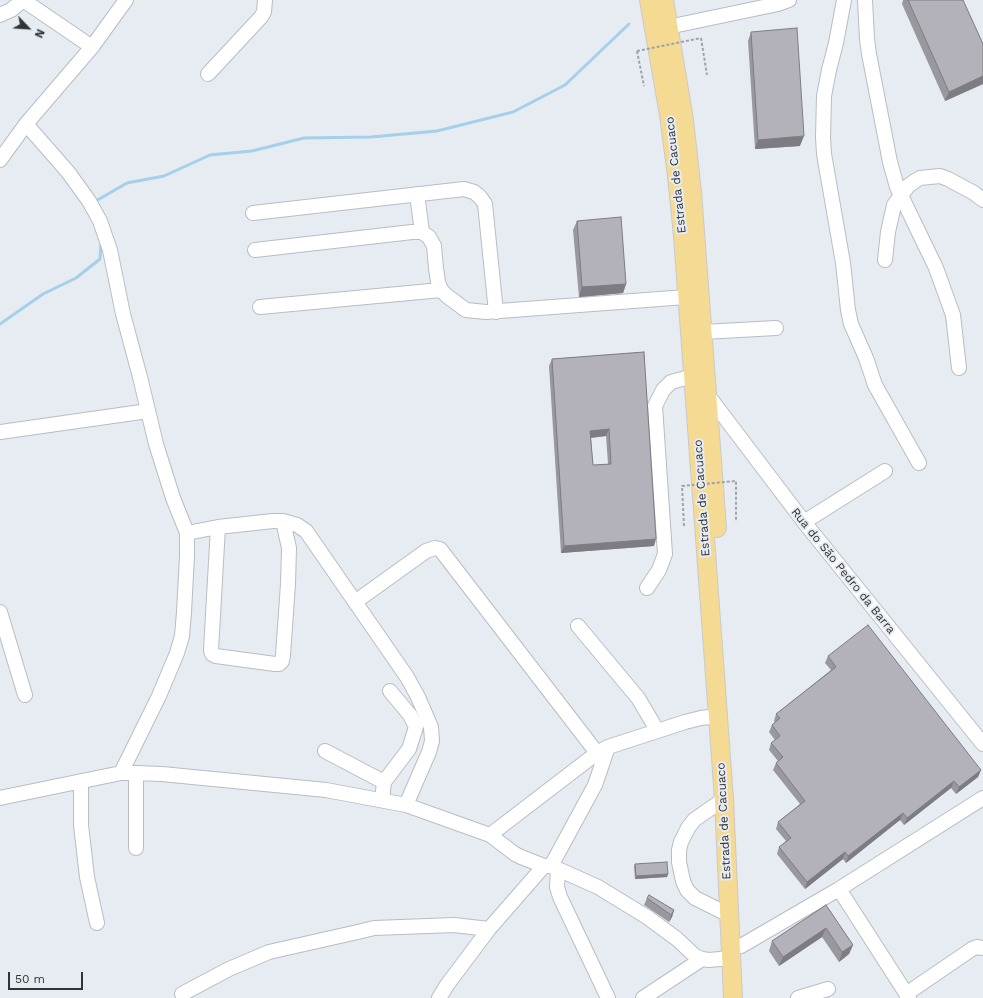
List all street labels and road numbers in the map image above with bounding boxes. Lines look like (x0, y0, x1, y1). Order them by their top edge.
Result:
street label: Estrada de Cacuaco (663, 116, 689, 234)
street label: Estrada de Cacuaco (691, 439, 713, 557)
street label: Rua do São Pedro da Barra (788, 505, 898, 637)
street label: Estrada de Cacuaco (714, 762, 734, 880)

